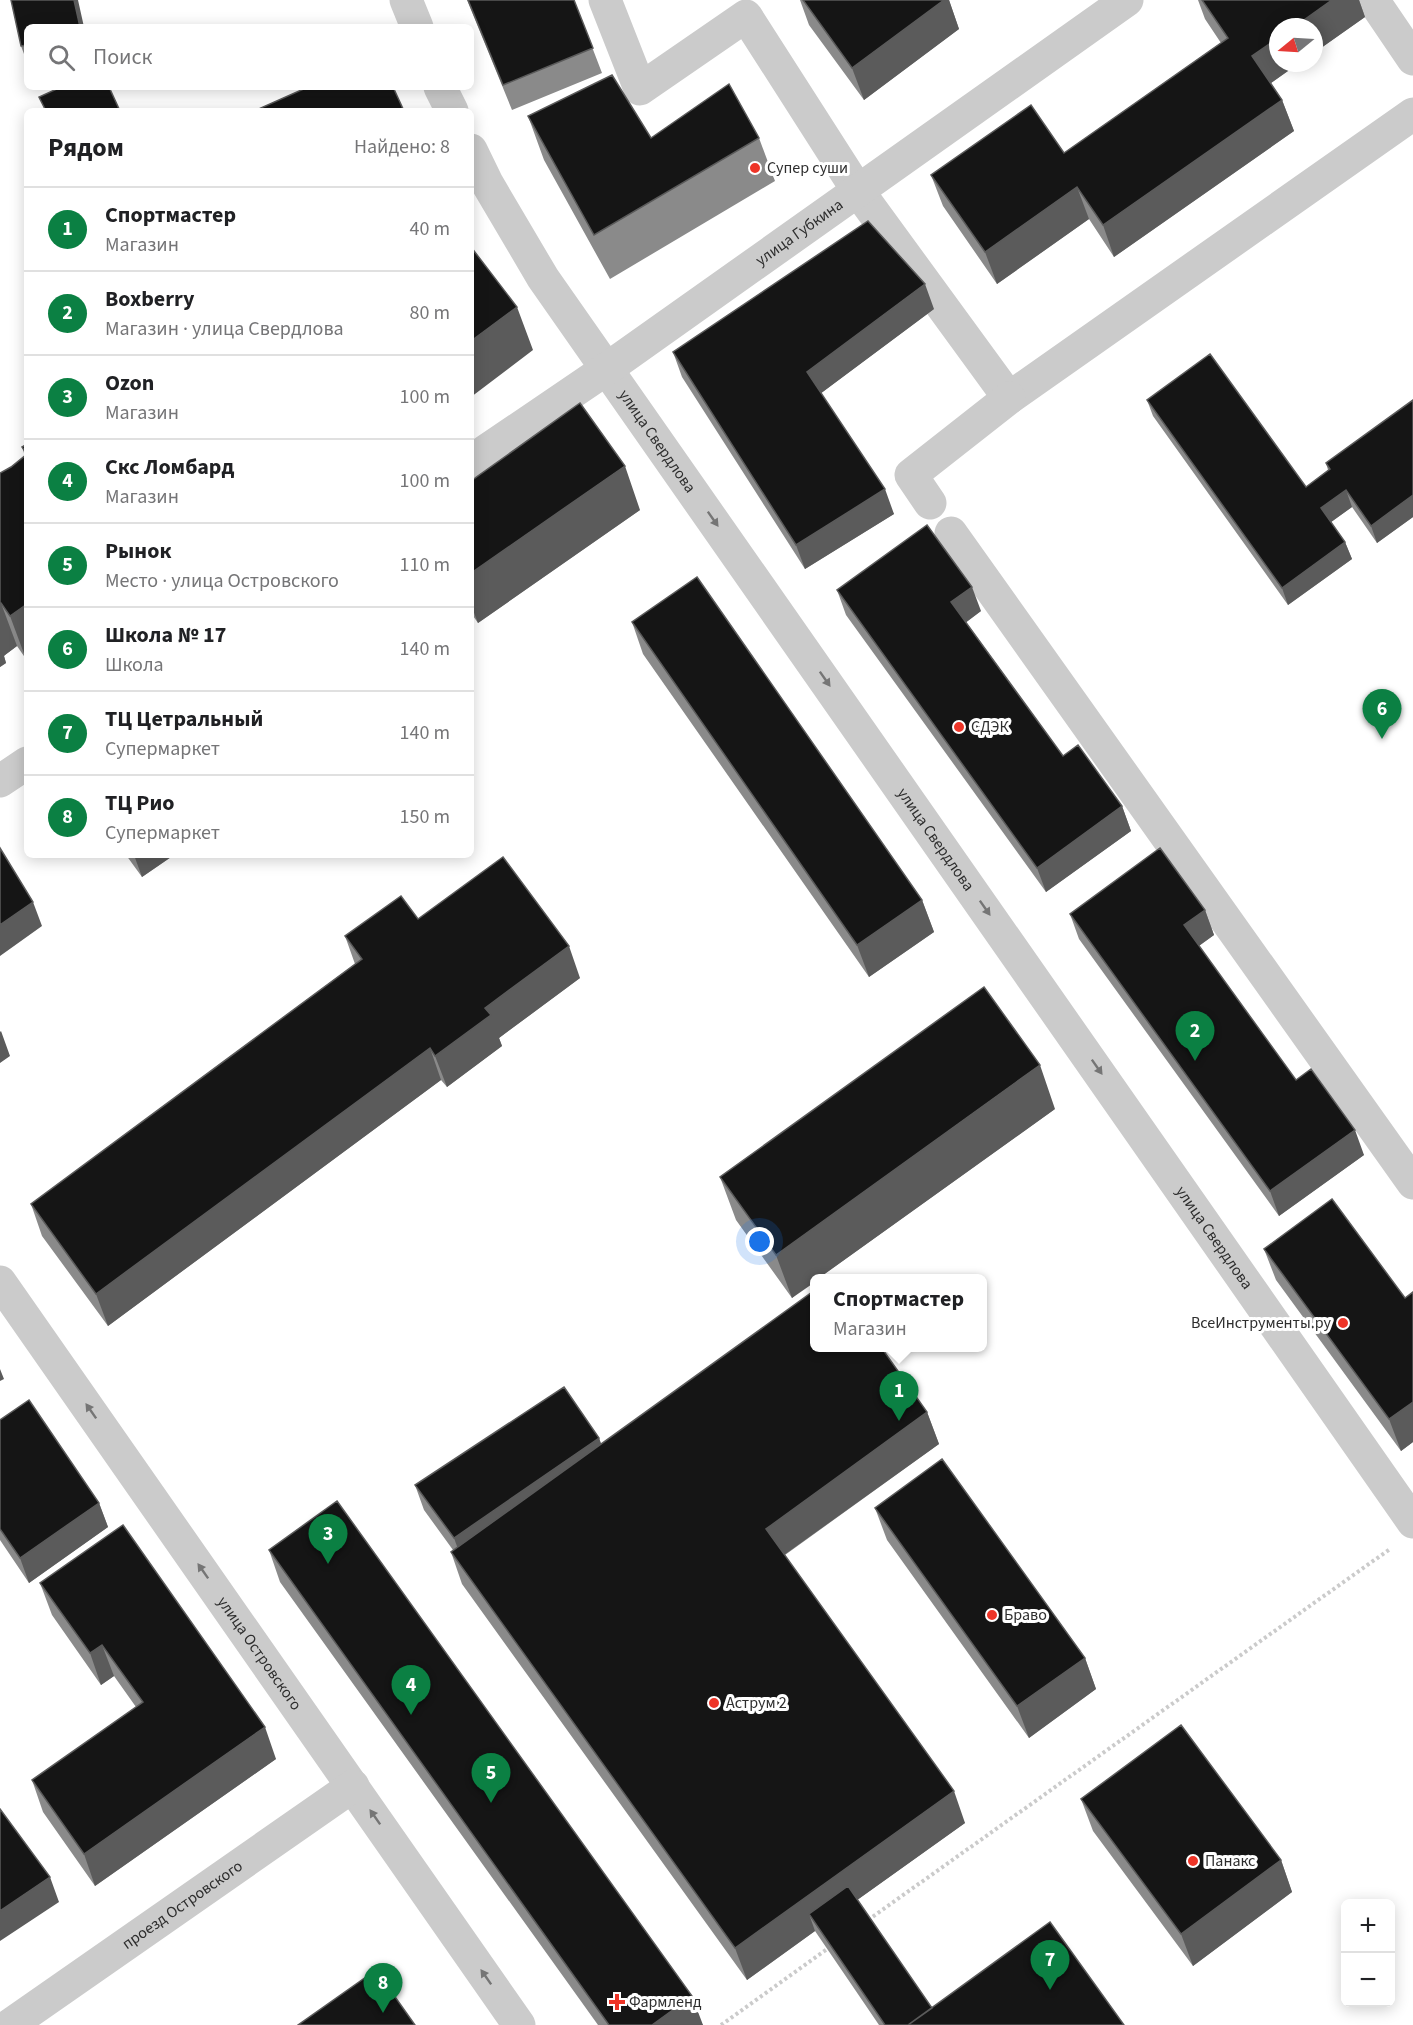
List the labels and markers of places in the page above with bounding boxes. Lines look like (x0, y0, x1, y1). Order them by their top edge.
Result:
place label: Супер суши (767, 157, 848, 179)
marker: Супер суши (748, 161, 762, 175)
pin: 6 (1362, 690, 1402, 739)
place label: СДЭК (971, 716, 1009, 738)
marker: СДЭК (952, 720, 966, 734)
pin: 2 (1176, 1012, 1214, 1061)
place label: ВсеИнструменты.ру (1191, 1312, 1332, 1334)
marker: ВсеИнструменты.ру (1336, 1316, 1350, 1330)
pin: 1 (880, 1372, 918, 1421)
pin: 3 (308, 1514, 348, 1564)
place label: Браво (1004, 1604, 1047, 1626)
marker: Браво (985, 1608, 999, 1622)
pin: 4 (392, 1666, 430, 1715)
place label: Аструм 2 (726, 1692, 787, 1714)
marker: Аструм 2 (707, 1696, 721, 1710)
pin: 5 (472, 1754, 510, 1803)
place label: Панакс (1205, 1850, 1255, 1872)
marker: Панакс (1186, 1854, 1200, 1868)
pin: 7 (1030, 1940, 1070, 1990)
pin: 8 (364, 1964, 403, 2013)
place label: Фармленд (629, 1991, 702, 2013)
marker: Фармленд (610, 1995, 624, 2009)

